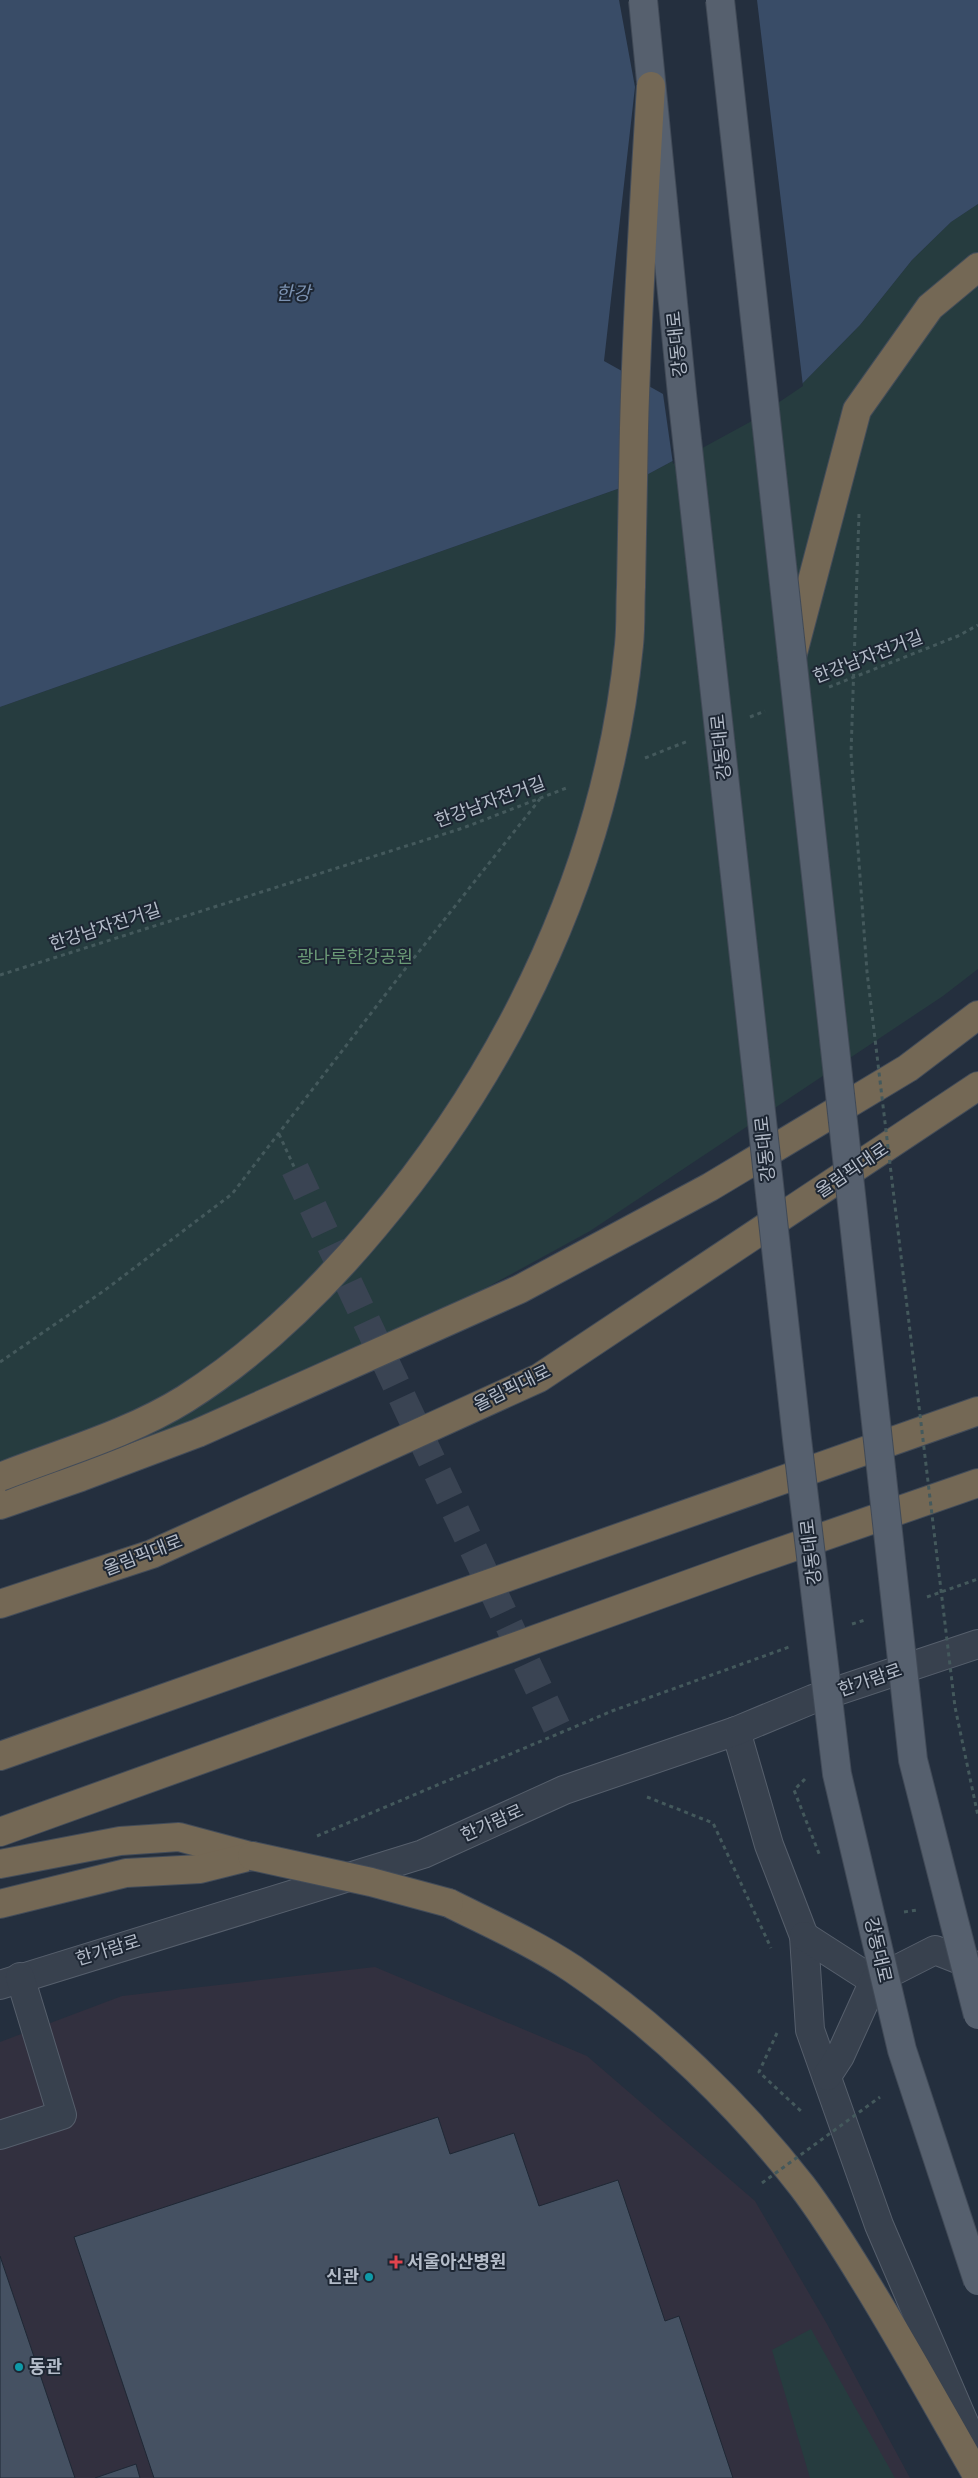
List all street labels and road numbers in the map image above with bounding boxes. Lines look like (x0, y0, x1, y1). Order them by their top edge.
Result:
street label: 강동대로 (664, 310, 690, 378)
street label: 한강남자전거길 (810, 627, 926, 687)
street label: 강동대로 (708, 713, 734, 781)
street label: 한강남자전거길 (432, 773, 548, 831)
street label: 한강남자전거길 (47, 900, 163, 954)
street label: 강동대로 (752, 1115, 778, 1183)
street label: 올림픽대로 (812, 1139, 892, 1201)
street label: 올림픽대로 (470, 1361, 554, 1415)
street label: 강동대로 (797, 1518, 825, 1586)
street label: 올림픽대로 (101, 1531, 185, 1579)
street label: 한가람로 (835, 1660, 905, 1700)
street label: 한가람로 (458, 1800, 526, 1846)
street label: 강동대로 (861, 1915, 895, 1985)
street label: 한가람로 (73, 1931, 143, 1969)

